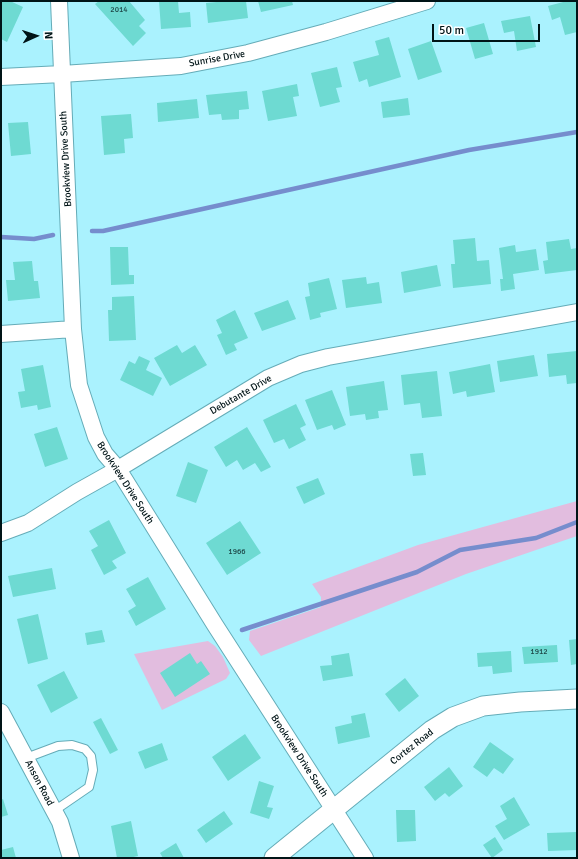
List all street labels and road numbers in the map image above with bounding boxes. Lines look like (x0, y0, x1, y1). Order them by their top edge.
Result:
street label: Sunrise Drive (188, 48, 246, 70)
street label: Brookview Drive South (57, 111, 75, 207)
street label: Debutante Drive (208, 372, 274, 418)
street label: Brookview Drive South (94, 439, 156, 527)
street label: Brookview Drive South (268, 712, 330, 800)
street label: Cortez Road (388, 726, 436, 768)
street label: Anson Road (22, 758, 56, 808)

